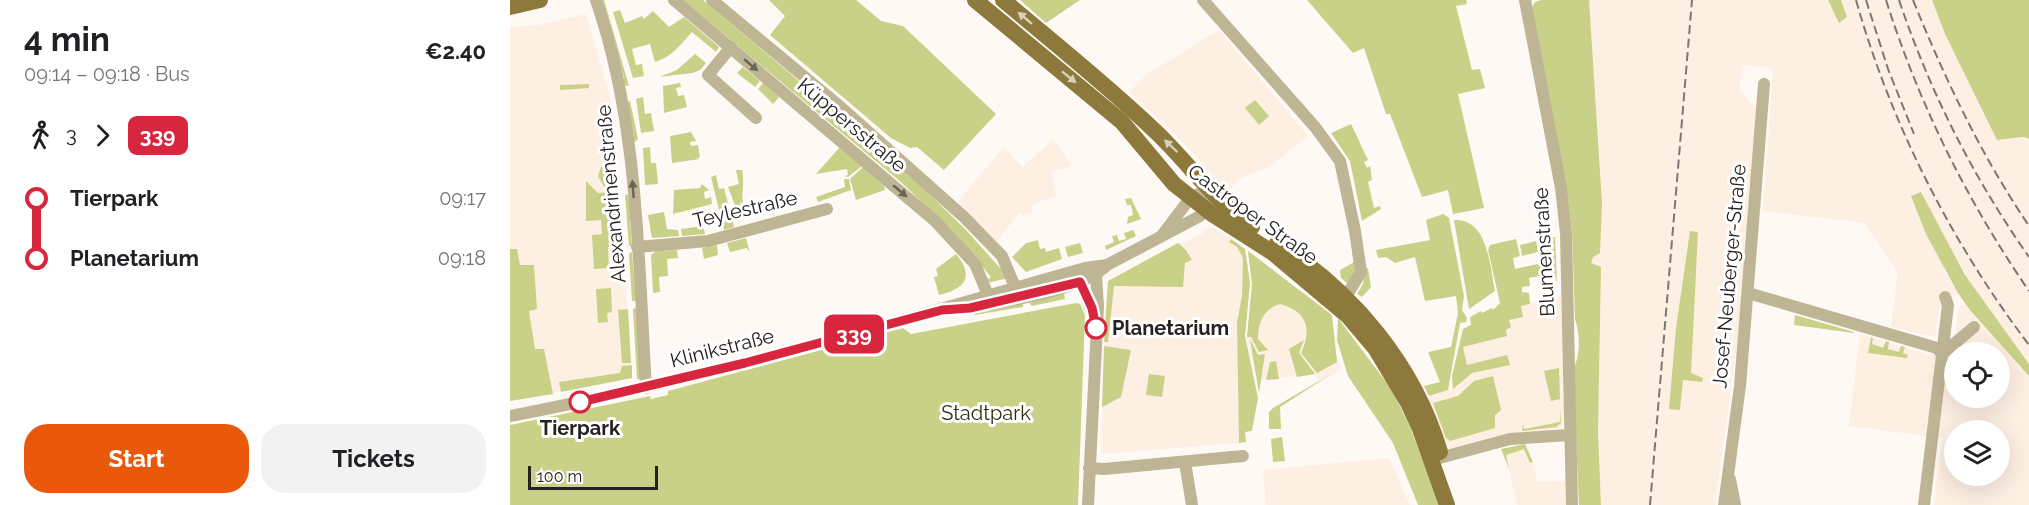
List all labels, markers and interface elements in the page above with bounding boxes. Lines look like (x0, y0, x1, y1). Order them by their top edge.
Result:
one-way arrow (1017, 12, 1032, 25)
text: 4 min (24, 20, 110, 59)
text: €2.40 (425, 38, 486, 64)
one-way arrow (743, 58, 759, 71)
text: 09:14 – 09:18 · Bus (24, 62, 190, 86)
one-way arrow (1061, 71, 1077, 84)
street label: Küppersstraße (793, 73, 911, 178)
street label: Alexandrinenstraße (591, 104, 631, 284)
icon: walk (24, 119, 57, 152)
icon: forward (86, 119, 119, 152)
text: 3 (66, 123, 77, 147)
text: 339 (140, 123, 176, 148)
one-way arrow (1165, 140, 1179, 154)
street label: Castroper Straße (1183, 159, 1323, 269)
street label: Josef-Neuberger-Straße (1707, 163, 1751, 389)
one-way arrow (628, 179, 638, 198)
one-way arrow (892, 184, 907, 197)
text: Tierpark (70, 185, 158, 211)
street label: Teylestraße (690, 185, 800, 233)
text: 09:17 (439, 186, 486, 210)
street label: Blumenstraße (1529, 186, 1559, 317)
text: Planetarium (70, 245, 199, 271)
text: 09:18 (438, 246, 486, 270)
line badge: 339 (820, 314, 889, 354)
place label: Planetarium (1112, 316, 1229, 340)
marker: Planetarium (1085, 317, 1107, 339)
text: 339 (836, 322, 872, 347)
street label: Klinikstraße (668, 323, 777, 372)
map controls (1944, 342, 2010, 486)
button: locate (1944, 342, 2010, 408)
marker: Tierpark (569, 391, 591, 413)
park label: Stadtpark (941, 401, 1031, 425)
place label: Tierpark (540, 416, 621, 440)
button: layers (1944, 420, 2010, 486)
button: Start (24, 424, 249, 493)
button: Tickets (261, 424, 486, 493)
scale bar (528, 463, 658, 490)
text: 100 m (537, 467, 582, 486)

